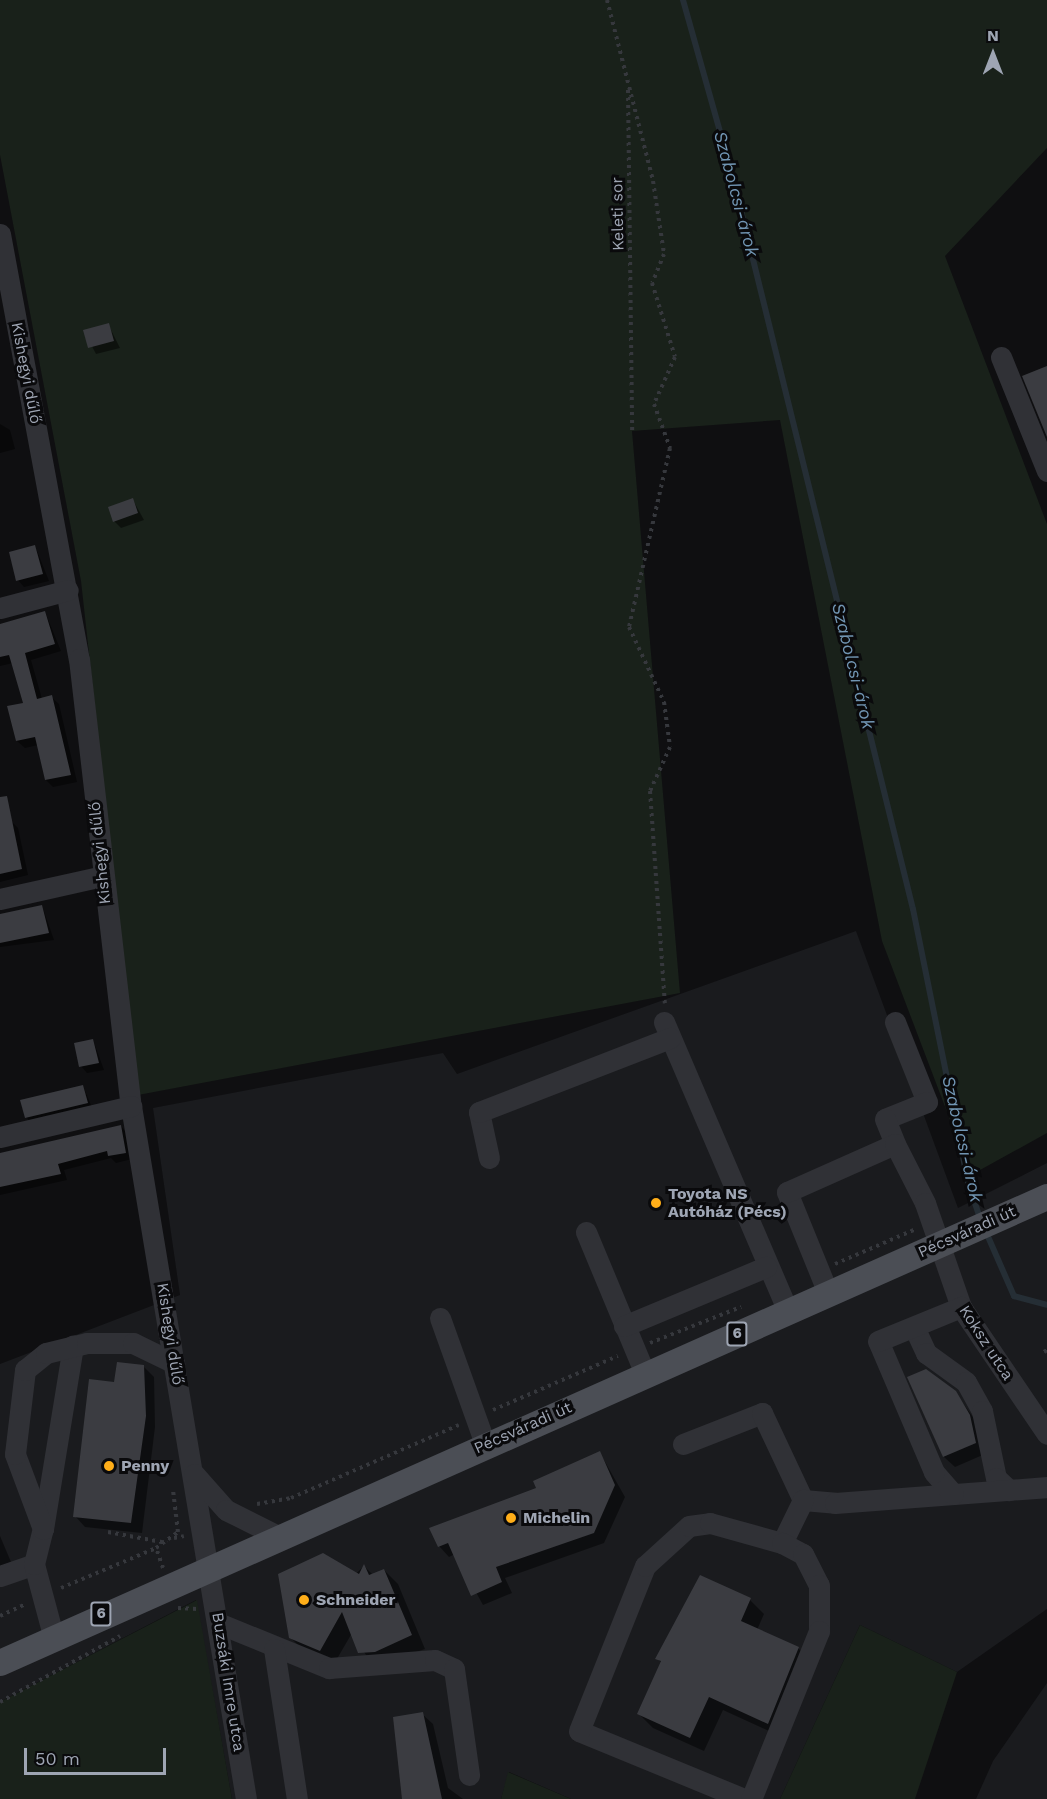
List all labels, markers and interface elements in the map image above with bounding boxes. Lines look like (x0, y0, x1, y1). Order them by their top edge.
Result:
north arrow (963, 24, 1023, 84)
text: N (987, 26, 999, 45)
water label: Szabolcsi-árok (709, 129, 763, 259)
street label: Keleti sor (608, 177, 628, 251)
street label: Kishegyi dűlő (7, 321, 45, 425)
water label: Szabolcsi-árok (827, 601, 879, 731)
street label: Kishegyi dűlő (85, 801, 115, 905)
water label: Szabolcsi-árok (937, 1074, 987, 1204)
place label: Toyota NS Autóház (Pécs) (668, 1184, 787, 1222)
marker: Toyota NS Autóház (Pécs) (649, 1196, 663, 1210)
street label: Pécsváradi út (915, 1202, 1019, 1262)
street label: Kishegyi dűlő (152, 1282, 188, 1386)
street label: Koksz utca (955, 1302, 1017, 1384)
road number: 6 (725, 1322, 749, 1346)
street label: Pécsváradi út (471, 1398, 575, 1458)
place label: Penny (121, 1456, 169, 1476)
marker: Penny (102, 1459, 116, 1473)
place label: Michelin (523, 1508, 590, 1528)
marker: Michelin (504, 1511, 518, 1525)
place label: Schneider (316, 1590, 395, 1610)
marker: Schneider (297, 1593, 311, 1607)
road number: 6 (89, 1602, 113, 1626)
street label: Buzsáki Imre utca (208, 1611, 248, 1753)
scale bar (27, 1736, 170, 1774)
text: 50 m (35, 1748, 80, 1769)

